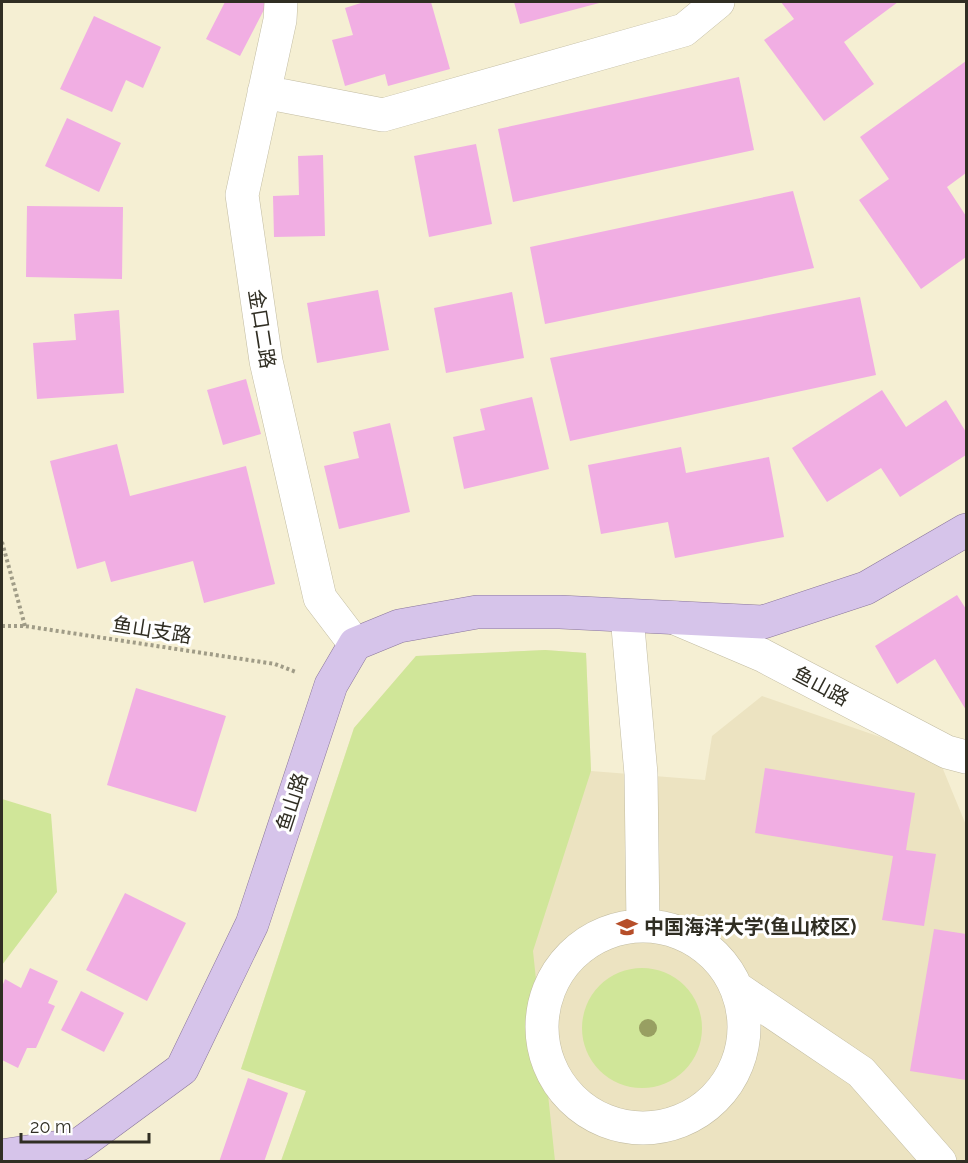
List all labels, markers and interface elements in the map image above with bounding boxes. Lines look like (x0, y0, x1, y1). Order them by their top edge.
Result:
street label: 金口二路 (244, 288, 280, 370)
street label: 鱼山支路 (111, 612, 193, 648)
street label: 鱼山路 (789, 661, 853, 711)
street label: 鱼山路 (271, 770, 313, 834)
school or university icon: 中国海洋大学(鱼山校区) (615, 915, 639, 939)
place label: 中国海洋大学(鱼山校区) (644, 915, 856, 939)
scale bar (21, 1106, 148, 1144)
text: 20 m (30, 1116, 72, 1137)

